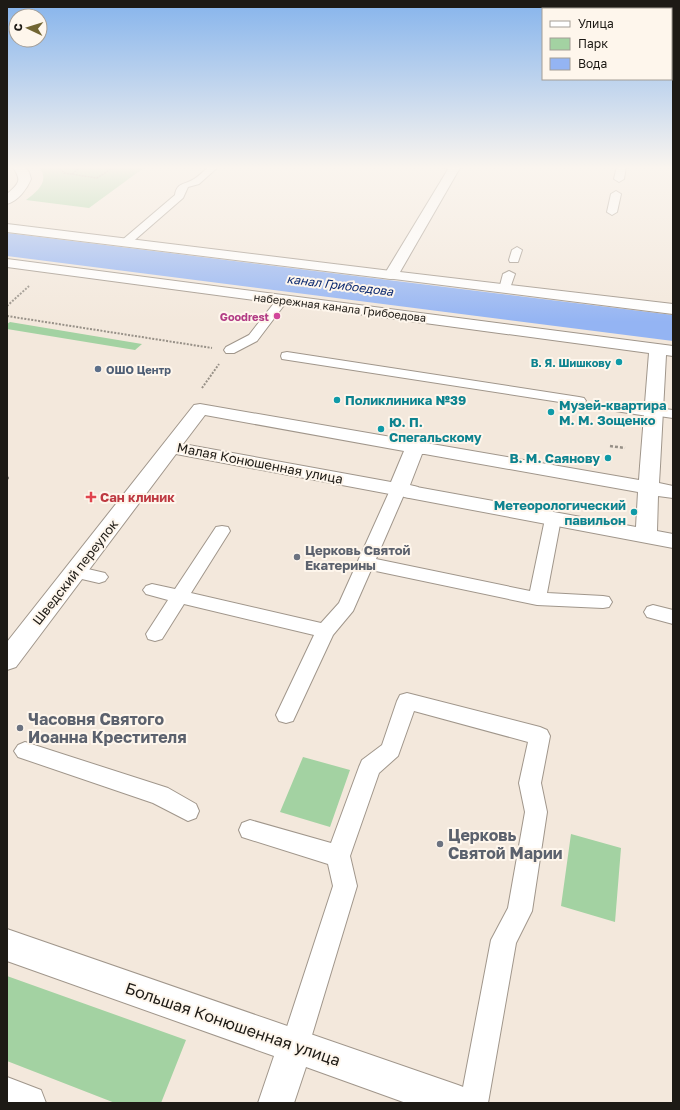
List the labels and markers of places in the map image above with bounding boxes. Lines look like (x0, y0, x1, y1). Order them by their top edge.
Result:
place label: Goodrest (220, 310, 270, 323)
marker: Goodrest (272, 311, 282, 321)
place label: В. Я. Шишкову (531, 356, 611, 369)
marker: В. Я. Шишкову (614, 357, 624, 367)
place label: ОШО Центр (106, 363, 171, 376)
marker: ОШО Центр (93, 364, 103, 374)
place label: Поликлиника №39 (345, 392, 466, 408)
marker: Поликлиника №39 (332, 395, 342, 405)
place label: Музей-квартира М. М. Зощенко (559, 397, 667, 428)
marker: Музей-квартира М. М. Зощенко (546, 407, 556, 417)
place label: Ю. П. Спегальскому (389, 414, 482, 445)
marker: Ю. П. Спегальскому (376, 424, 386, 434)
place label: В. М. Саянову (509, 450, 600, 466)
marker: В. М. Саянову (603, 453, 613, 463)
place label: Сан клиник (100, 489, 175, 505)
marker: Сан клиник (85, 491, 97, 503)
place label: Метеорологический павильон (494, 497, 626, 528)
marker: Метеорологический павильон (629, 507, 639, 517)
place label: Церковь Cвятой Екатерины (305, 542, 411, 573)
marker: Церковь Cвятой Екатерины (292, 552, 302, 562)
place label: Часовня Святого Иоанна Крестителя (28, 709, 187, 747)
marker: Часовня Святого Иоанна Крестителя (15, 723, 25, 733)
place label: Церковь Святой Марии (448, 825, 562, 863)
marker: Церковь Святой Марии (435, 839, 445, 849)

